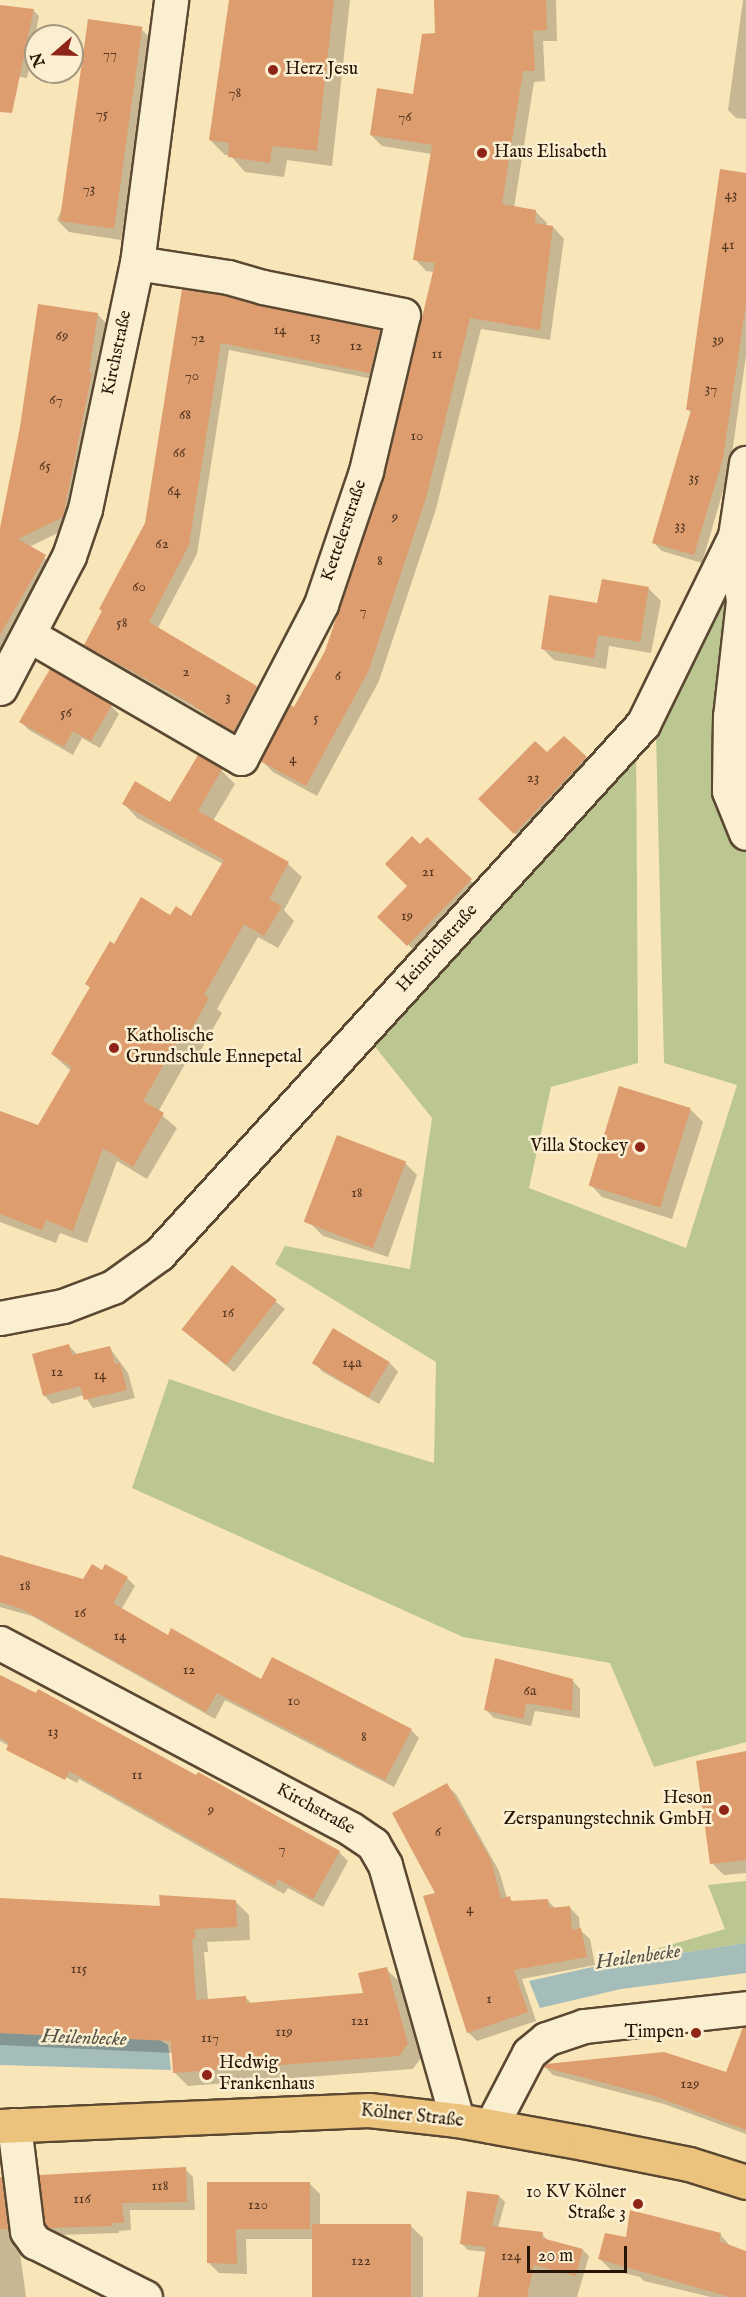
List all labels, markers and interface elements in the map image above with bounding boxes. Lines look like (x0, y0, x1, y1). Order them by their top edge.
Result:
north arrow (24, 24, 84, 84)
house number: 77 (103, 45, 117, 63)
text: N (27, 50, 51, 69)
place label: Herz Jesu (285, 59, 358, 81)
marker: Herz Jesu (266, 63, 280, 77)
house number: 78 (229, 84, 241, 102)
house number: 75 (96, 105, 108, 123)
house number: 76 (398, 108, 412, 126)
place label: Haus Elisabeth (494, 142, 607, 164)
marker: Haus Elisabeth (475, 146, 489, 160)
house number: 73 (83, 180, 95, 198)
house number: 43 (725, 186, 737, 204)
house number: 41 (722, 236, 734, 254)
street label: Kirchstraße (98, 309, 138, 397)
house number: 14 (274, 321, 286, 339)
house number: 69 (56, 327, 68, 345)
house number: 13 (309, 328, 321, 346)
house number: 72 (191, 329, 205, 347)
house number: 39 (712, 331, 724, 349)
house number: 12 (350, 337, 362, 355)
house number: 11 (431, 345, 443, 363)
house number: 70 (185, 367, 199, 385)
house number: 37 (705, 380, 717, 398)
house number: 67 (49, 391, 63, 409)
house number: 68 (179, 406, 191, 424)
house number: 10 (411, 427, 423, 445)
house number: 66 (173, 444, 185, 462)
house number: 65 (39, 457, 51, 475)
house number: 35 (688, 469, 700, 487)
street label: Kettelerstraße (318, 477, 372, 585)
house number: 64 (167, 482, 181, 500)
house number: 9 (392, 508, 398, 526)
house number: 33 (674, 517, 686, 535)
house number: 62 (155, 535, 169, 553)
house number: 8 (377, 552, 383, 570)
house number: 60 (132, 578, 146, 596)
house number: 7 (359, 602, 367, 620)
house number: 58 (116, 614, 128, 632)
house number: 2 (182, 663, 190, 681)
house number: 6 (335, 667, 341, 685)
house number: 3 (225, 688, 231, 706)
house number: 56 (60, 704, 72, 722)
house number: 5 (313, 709, 319, 727)
house number: 4 (289, 750, 297, 768)
house number: 23 (527, 769, 539, 787)
house number: 21 (422, 863, 434, 881)
street label: Heinrichstraße (393, 901, 483, 997)
house number: 19 (401, 907, 413, 925)
place label: Katholische Grundschule Ennepetal (126, 1027, 302, 1070)
marker: Katholische Grundschule Ennepetal (107, 1041, 121, 1055)
place label: Villa Stockey (530, 1136, 628, 1158)
marker: Villa Stockey (633, 1140, 647, 1154)
house number: 18 (351, 1184, 363, 1202)
house number: 16 (222, 1304, 234, 1322)
house number: 14a (342, 1354, 362, 1372)
house number: 12 (51, 1363, 63, 1381)
house number: 14 (94, 1366, 106, 1384)
house number: 18 (19, 1577, 31, 1595)
house number: 16 (74, 1604, 86, 1622)
house number: 14 (114, 1627, 126, 1645)
house number: 12 (183, 1661, 195, 1679)
house number: 6a (524, 1682, 536, 1700)
house number: 10 (288, 1692, 300, 1710)
house number: 13 (47, 1723, 59, 1741)
house number: 8 (361, 1728, 367, 1746)
house number: 11 (131, 1766, 143, 1784)
street label: Kirchstraße (272, 1780, 358, 1840)
place label: Heson Zerspanungstechnik GmbH (503, 1789, 712, 1832)
house number: 9 (208, 1801, 214, 1819)
marker: Heson Zerspanungstechnik GmbH (717, 1803, 731, 1817)
house number: 6 (435, 1823, 441, 1841)
house number: 7 (278, 1840, 286, 1858)
house number: 4 (466, 1900, 474, 1918)
water label: Heilenbecke (594, 1939, 682, 1975)
house number: 115 (71, 1960, 87, 1978)
house number: 1 (486, 1990, 492, 2008)
house number: 121 (351, 2012, 369, 2030)
place label: Timpen (625, 2022, 684, 2044)
house number: 119 (275, 2023, 293, 2041)
water label: Heilenbecke (41, 2025, 127, 2051)
marker: Timpen (689, 2026, 703, 2040)
house number: 117 (201, 2029, 219, 2047)
place label: Hedwig Frankenhaus (219, 2054, 315, 2096)
marker: Hedwig Frankenhaus (200, 2068, 214, 2082)
house number: 129 (680, 2075, 700, 2093)
street label: Kölner Straße (360, 2101, 464, 2133)
house number: 118 (151, 2177, 169, 2195)
place label: 10 KV Kölner Straße 3 (526, 2183, 626, 2226)
house number: 116 (73, 2190, 91, 2208)
house number: 120 (248, 2196, 268, 2214)
marker: 10 KV Kölner Straße 3 (631, 2197, 645, 2211)
scale bar (530, 2234, 630, 2272)
text: 20 m (538, 2245, 573, 2268)
house number: 124 (501, 2247, 521, 2265)
house number: 122 (351, 2252, 371, 2270)

